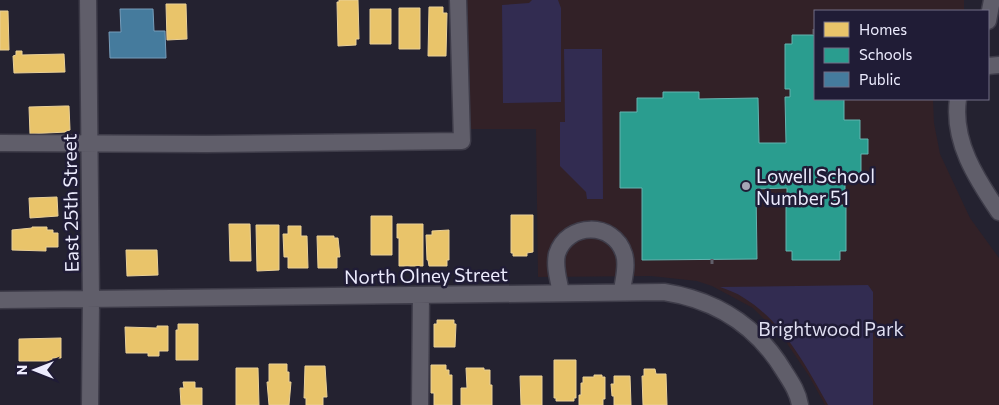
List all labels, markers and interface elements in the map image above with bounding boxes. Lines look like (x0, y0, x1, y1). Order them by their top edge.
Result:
legend (814, 10, 989, 100)
text: Homes (859, 20, 907, 38)
text: Schools (859, 45, 913, 63)
text: Public (859, 70, 901, 88)
street label: East 25th Street (57, 133, 83, 273)
place label: Lowell School Number 51 (756, 164, 875, 209)
marker: Lowell School Number 51 (740, 180, 752, 192)
street label: North Olney Street (344, 262, 508, 288)
park label: Brightwood Park (758, 317, 904, 340)
north arrow (10, 345, 60, 395)
text: N (13, 365, 30, 375)

